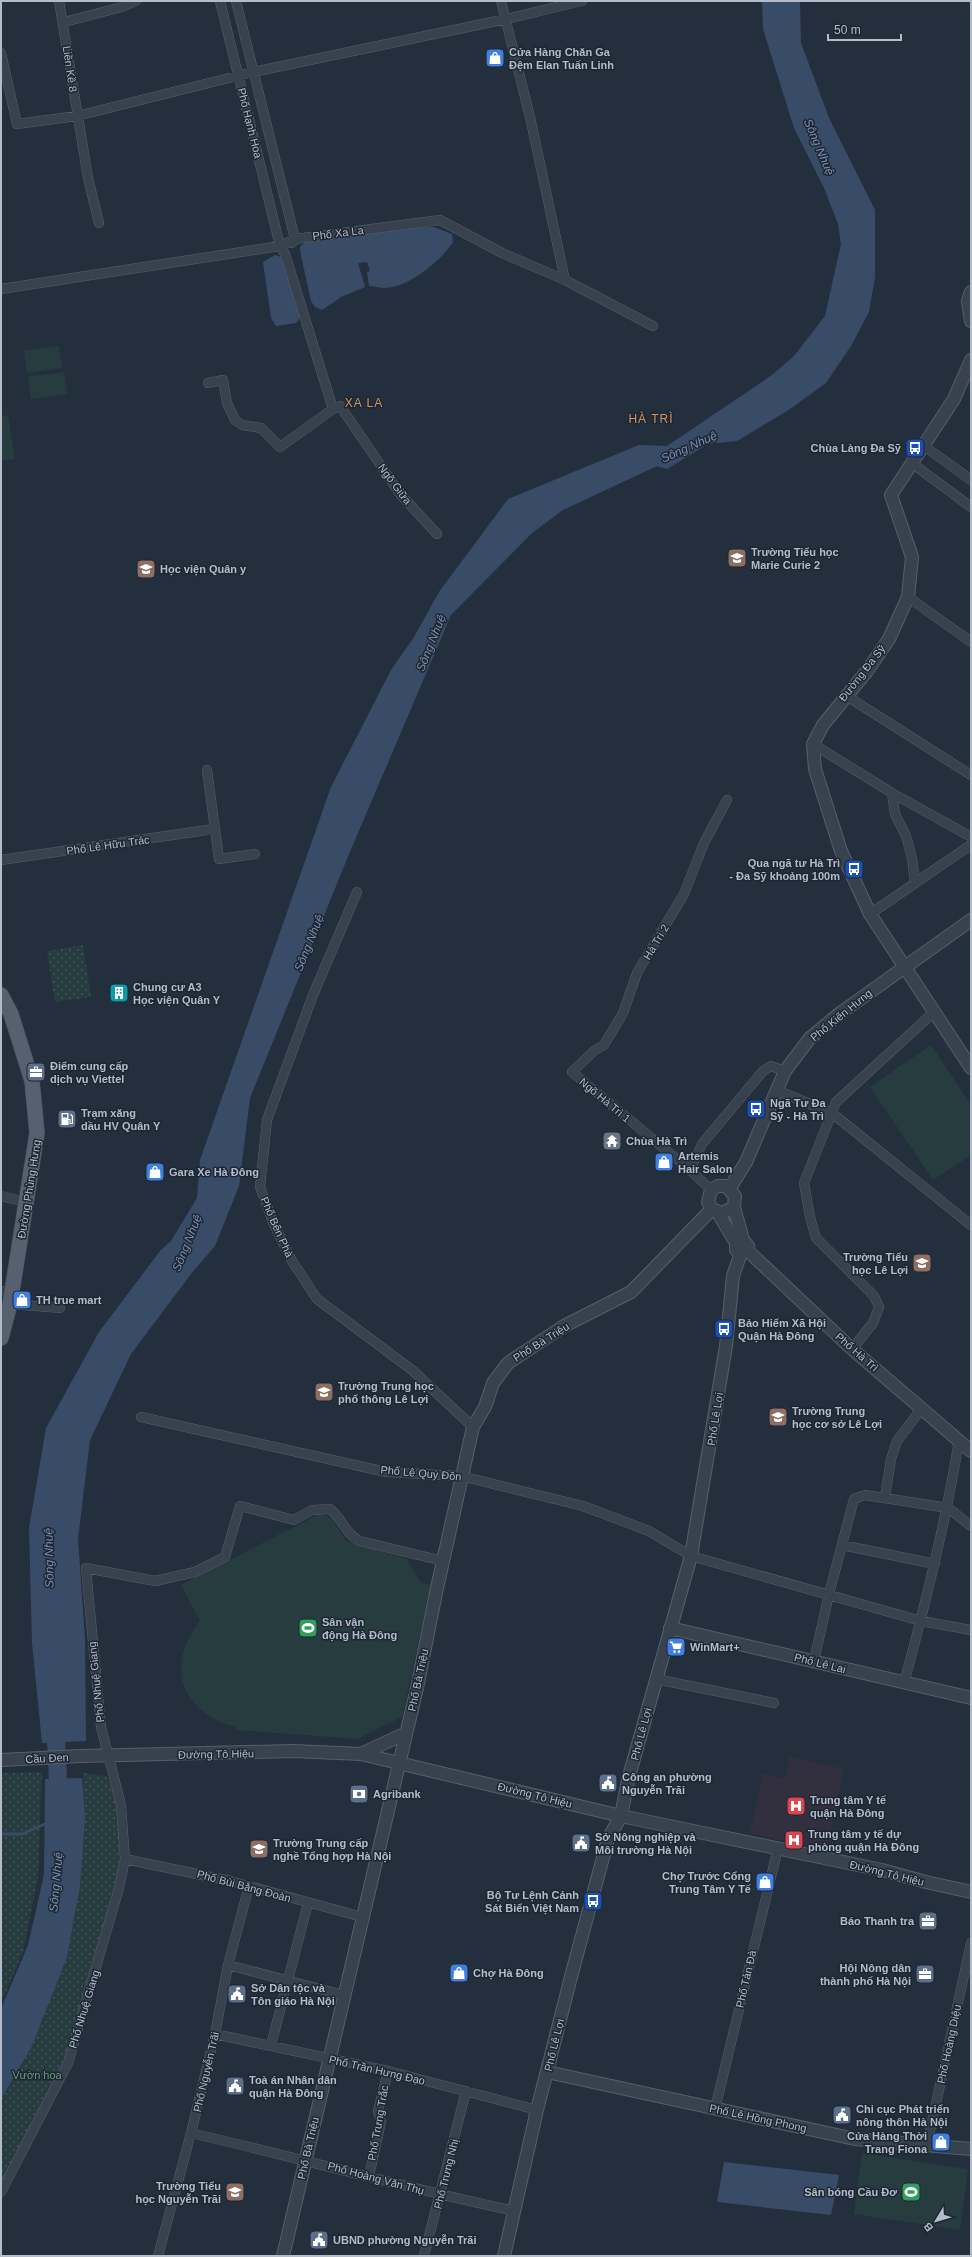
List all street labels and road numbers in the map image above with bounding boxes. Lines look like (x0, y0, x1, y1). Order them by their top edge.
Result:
street label: Liền Kề 8 (61, 45, 79, 93)
street label: Phố Hạnh Hoa (235, 87, 265, 160)
street label: Phố Xa La (312, 224, 365, 242)
street label: Ngõ Giữa (376, 461, 415, 507)
street label: Đường Đa Sỹ (836, 642, 888, 703)
street label: Phố Lê Hữu Trác (66, 833, 151, 857)
street label: Hà Trì 2 (641, 922, 671, 962)
street label: Phố Kiến Hưng (808, 987, 874, 1043)
street label: Ngõ Hà Trì 1 (577, 1075, 633, 1125)
street label: Đường Phùng Hưng (15, 1139, 43, 1239)
street label: Phố Bến Phà (258, 1195, 296, 1260)
street label: Phố Bà Triệu (511, 1320, 571, 1364)
street label: Phố Hà Trì (833, 1330, 881, 1374)
street label: Phố Lê Lợi (705, 1392, 725, 1446)
street label: Phố Lê Quý Đôn (380, 1463, 462, 1483)
street label: Phố Nhuệ Giang (86, 1641, 106, 1723)
street label: Phố Bà Triệu (406, 1648, 430, 1712)
street label: Phố Lê Lai (793, 1651, 847, 1675)
street label: Phố Lê Lợi (628, 1707, 654, 1761)
street label: Đường Tô Hiệu (178, 1747, 254, 1761)
street label: Cầu Đen (25, 1751, 69, 1765)
street label: Đường Tô Hiệu (497, 1780, 573, 1810)
street label: Đường Tô Hiệu (849, 1858, 925, 1888)
street label: Phố Bùi Bằng Đoàn (196, 1868, 292, 1904)
street label: Phố Tản Đà (734, 1948, 759, 2009)
street label: Phố Nhuệ Giang (66, 1968, 102, 2050)
street label: Phố Hoàng Diệu (935, 2003, 963, 2085)
street label: Phố Lê Lợi (542, 2017, 566, 2073)
street label: Phố Nguyễn Trãi (191, 2031, 221, 2113)
street label: Phố Trần Hưng Đạo (328, 2053, 426, 2087)
street label: Phố Trưng Trắc (365, 2084, 391, 2162)
street label: Phố Lê Hồng Phong (708, 2102, 808, 2134)
street label: Phố Bà Triệu (295, 2116, 321, 2180)
street label: Phố Trưng Nhị (432, 2138, 460, 2210)
street label: Phố Hoàng Văn Thụ (326, 2159, 426, 2197)

